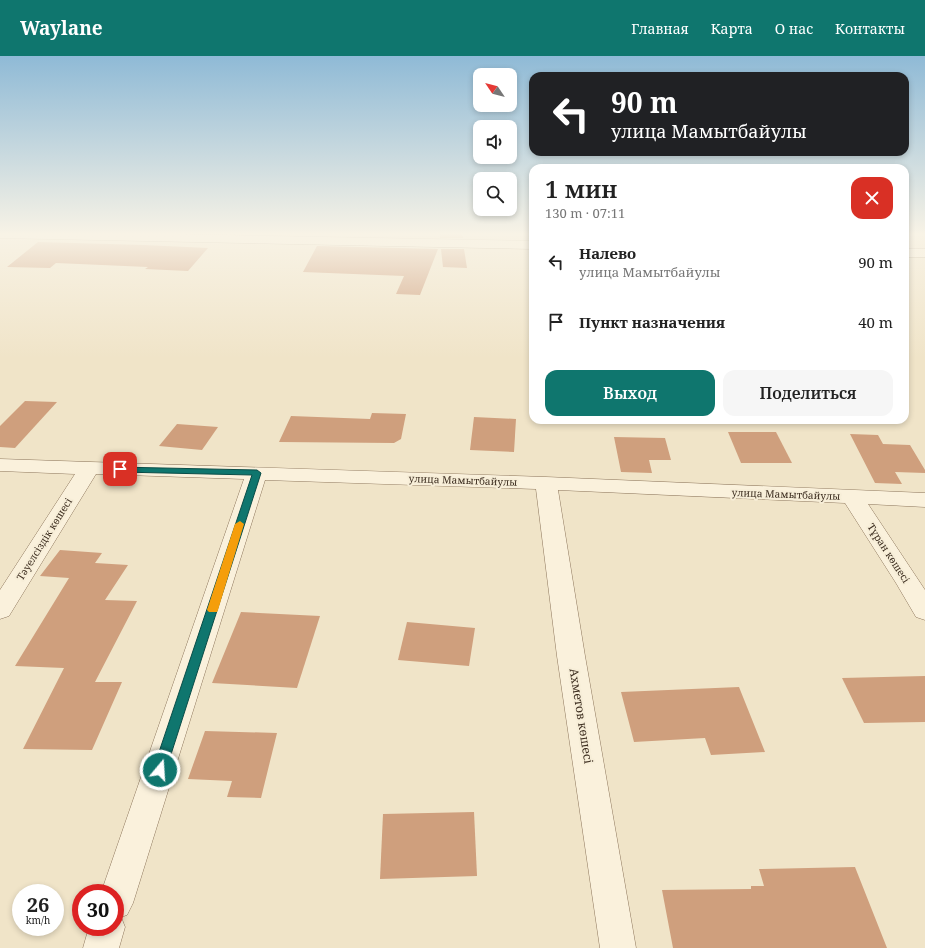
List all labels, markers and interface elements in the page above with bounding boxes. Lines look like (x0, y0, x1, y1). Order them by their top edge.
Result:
text: Waylane (20, 15, 103, 41)
text: Главная (631, 19, 689, 38)
text: Карта (711, 19, 753, 38)
text: О нас (775, 19, 813, 38)
text: Контакты (835, 19, 905, 38)
north arrow (473, 68, 517, 112)
map controls (473, 68, 517, 216)
text: 90 m (611, 83, 678, 121)
icon: left (545, 88, 597, 140)
text: улица Мамытбайулы (611, 119, 807, 143)
button: sound (473, 120, 517, 164)
button: search (473, 172, 517, 216)
text: 1 мин (545, 172, 617, 205)
button: close (851, 177, 893, 219)
text: 130 m · 07:11 (545, 204, 625, 222)
text: Налево (579, 243, 636, 263)
icon: left (545, 251, 567, 273)
text: 90 m (858, 252, 893, 272)
text: улица Мамытбайулы (579, 263, 720, 281)
icon: arrive (545, 311, 567, 333)
text: Пункт назначения (579, 312, 725, 332)
text: 40 m (858, 312, 893, 332)
button: Выход (545, 370, 715, 416)
button: Поделиться (723, 370, 893, 416)
pin (103, 452, 137, 486)
icon: arrive (109, 458, 131, 480)
street label: улица Мамытбайулы (408, 471, 518, 489)
street label: улица Мамытбайулы (731, 485, 841, 503)
street label: Тәуелсіздік көшесі (13, 495, 75, 583)
street label: Тұран көшесі (865, 521, 914, 586)
street label: Ахметов көшесі (566, 667, 597, 765)
position arrow (139, 749, 181, 791)
speed limit sign: 30 (72, 884, 124, 936)
text: 26 (27, 891, 49, 918)
text: km/h (26, 913, 50, 927)

